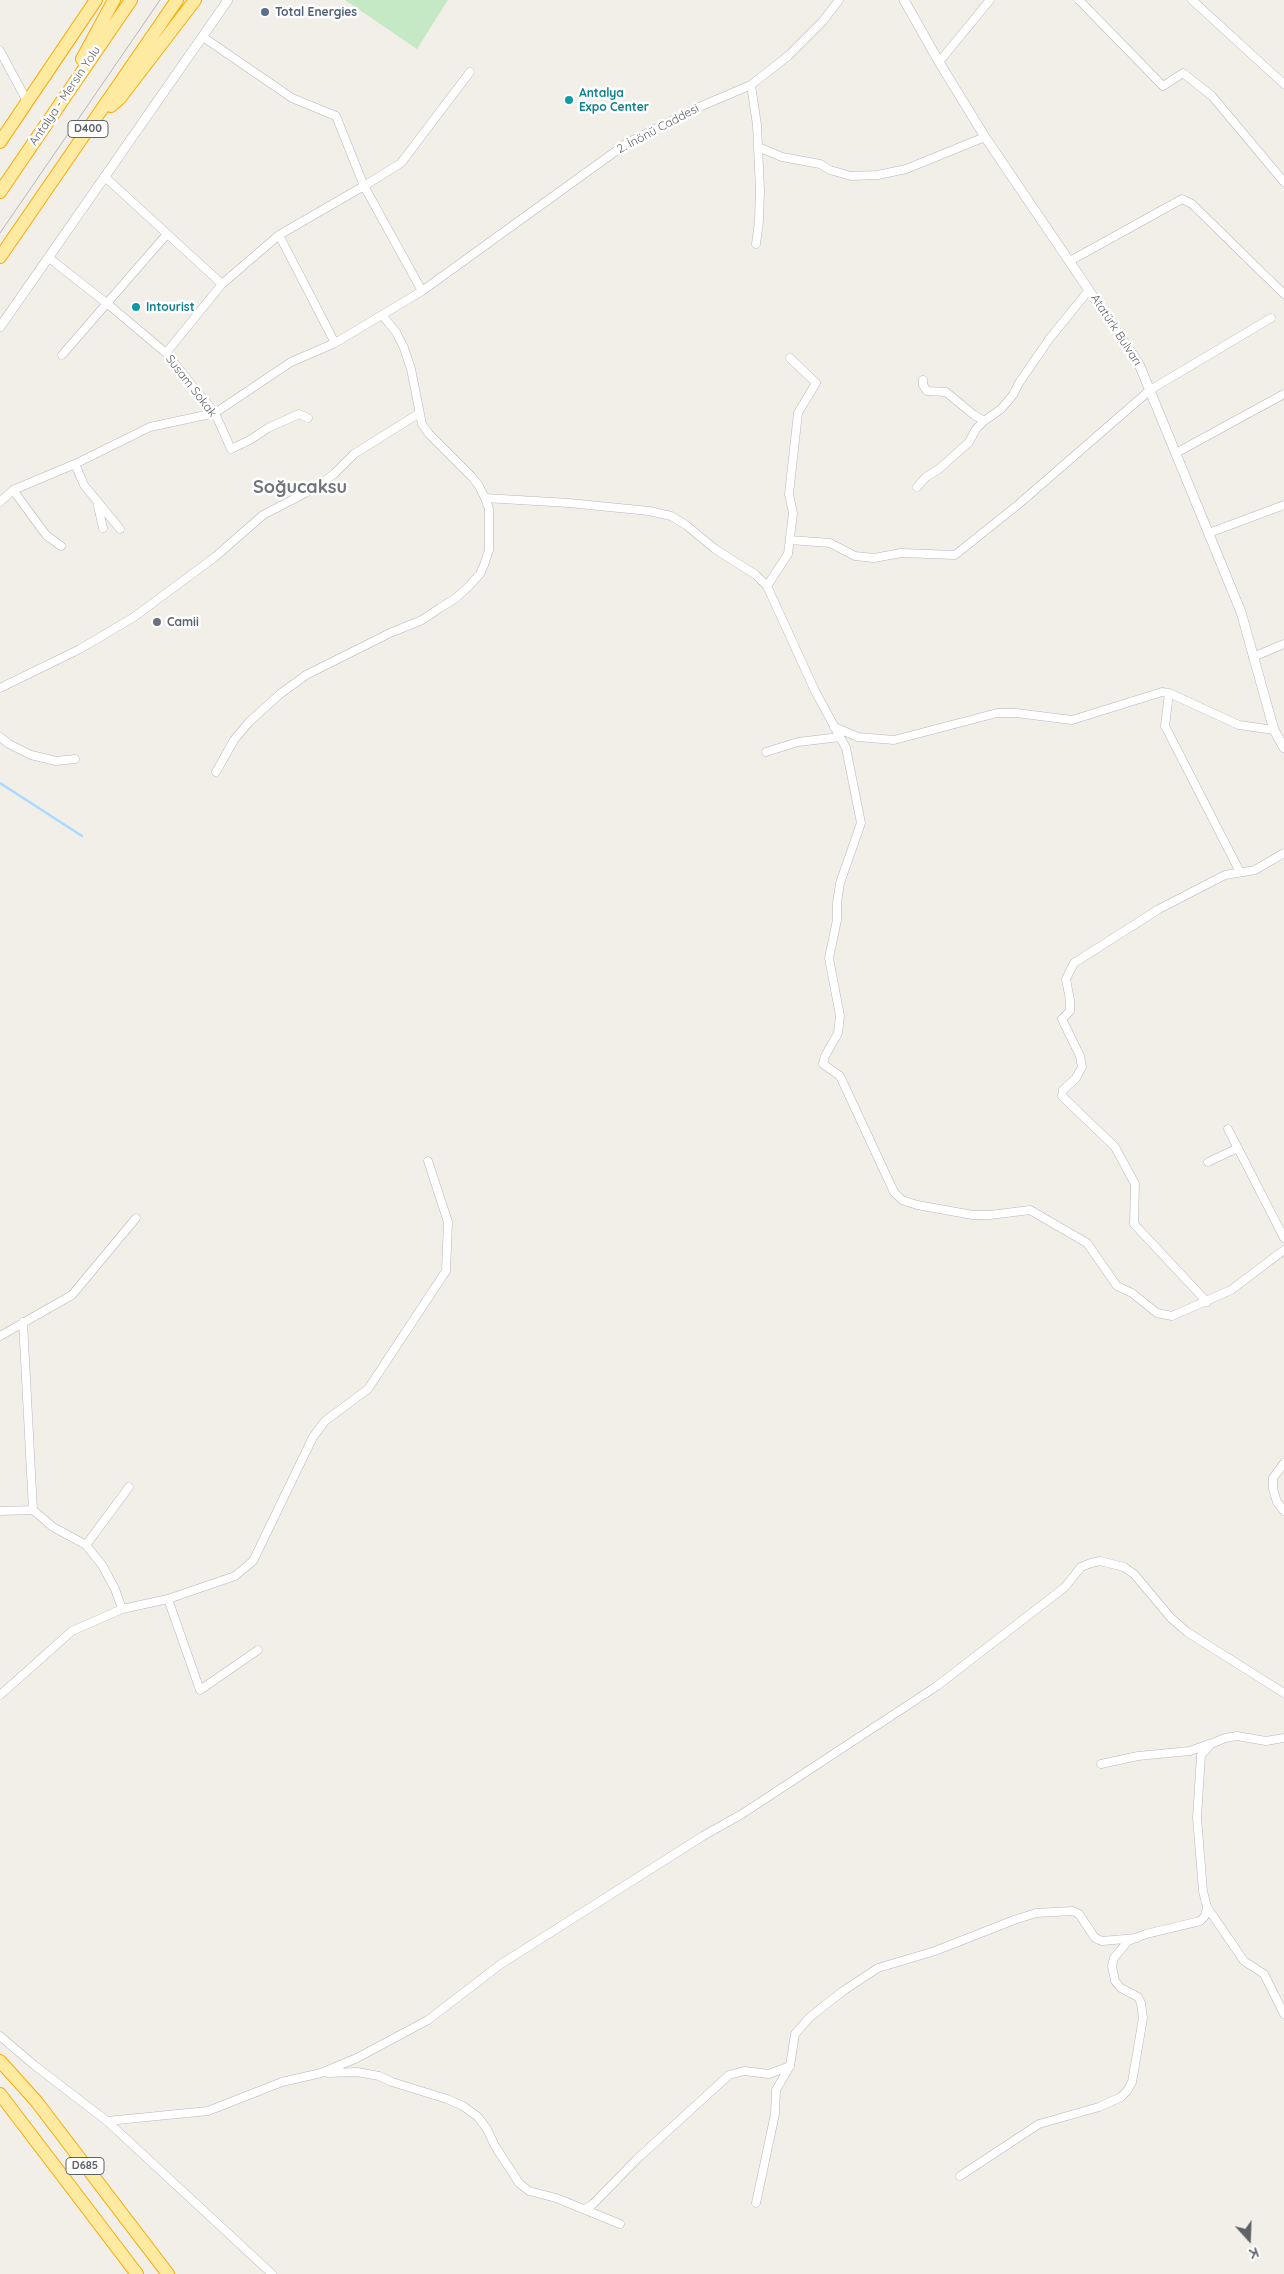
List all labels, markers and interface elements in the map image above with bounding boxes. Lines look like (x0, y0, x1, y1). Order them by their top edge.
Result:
place label: Total Energies (275, 5, 357, 19)
marker: Total Energies (259, 6, 271, 18)
street label: Antalya - Mersin Yolu (26, 44, 104, 148)
place label: Antalya Expo Center (579, 86, 649, 114)
marker: Antalya Expo Center (563, 94, 575, 106)
street label: 2. İnönü Caddesi (614, 101, 702, 157)
road number: D400 (68, 120, 108, 138)
street label: Atatürk Bulvarı (1088, 292, 1144, 368)
place label: Intourist (146, 300, 195, 314)
marker: Intourist (130, 301, 142, 313)
street label: Susam Sokak (162, 352, 220, 420)
district label: Soğucaksu (253, 477, 347, 499)
place label: Camii (167, 615, 199, 629)
marker: Camii (151, 616, 163, 628)
road number: D685 (66, 2158, 104, 2174)
north arrow (1224, 2214, 1274, 2264)
text: K (1247, 2243, 1262, 2263)

